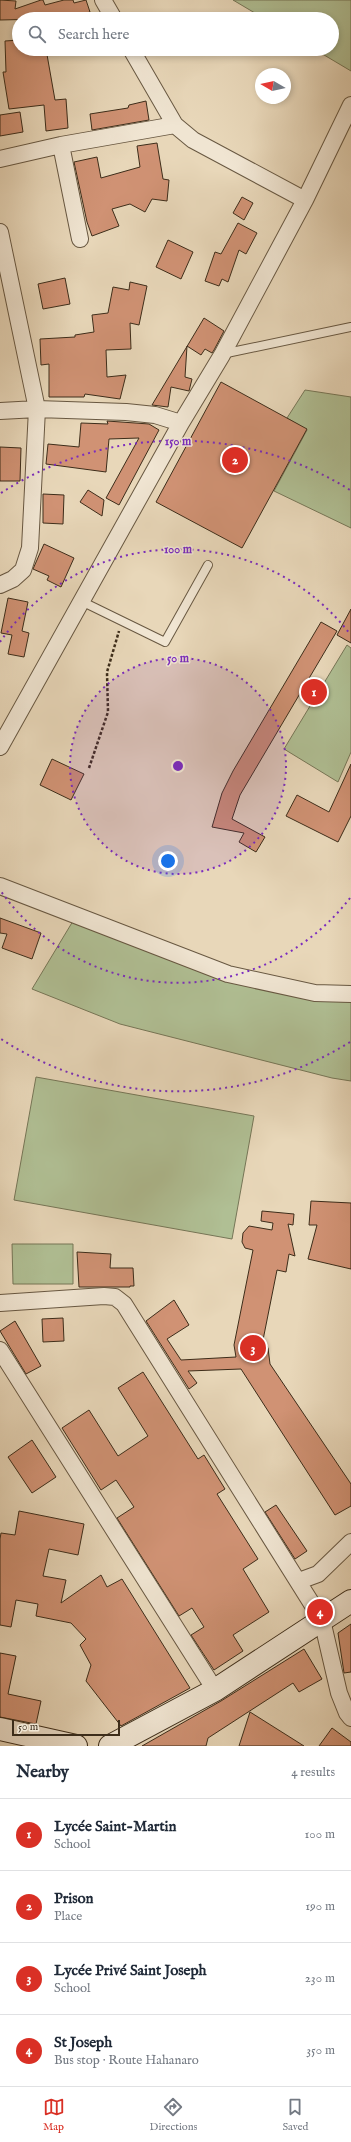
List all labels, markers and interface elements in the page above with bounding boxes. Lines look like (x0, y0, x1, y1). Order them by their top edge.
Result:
search box (12, 12, 339, 56)
icon: search (26, 23, 48, 45)
text: Search here (58, 25, 129, 44)
north arrow (255, 68, 291, 104)
text: 150 m (165, 434, 192, 449)
pin: 2 (222, 445, 248, 475)
text: 100 m (164, 542, 193, 557)
text: 50 m (167, 651, 190, 666)
pin: 1 (301, 677, 327, 707)
centre of rings (171, 759, 185, 773)
your location (158, 851, 178, 871)
pin: 3 (240, 1333, 266, 1363)
pin: 4 (307, 1597, 333, 1627)
scale bar (12, 1718, 120, 1737)
text: 50 m (18, 1720, 38, 1734)
text: Nearby (16, 1762, 69, 1783)
text: 4 results (291, 1764, 335, 1781)
text: Lycée Saint-Martin (54, 1817, 177, 1836)
text: 1 (27, 1826, 31, 1843)
text: 100 m (305, 1826, 335, 1843)
text: School (54, 1836, 91, 1853)
text: Prison (54, 1889, 94, 1908)
text: 2 (26, 1898, 32, 1915)
text: 190 m (305, 1898, 335, 1915)
text: Place (54, 1908, 82, 1925)
text: Lycée Privé Saint Joseph (54, 1961, 206, 1980)
text: 3 (27, 1970, 31, 1987)
text: 230 m (305, 1970, 335, 1987)
text: School (54, 1980, 91, 1997)
text: St Joseph (54, 2033, 112, 2052)
text: 4 (26, 2042, 32, 2059)
text: 350 m (306, 2042, 335, 2059)
text: Bus stop · Route Hahanaro (54, 2052, 199, 2069)
tab: Map (43, 2096, 65, 2134)
tab: Directions (150, 2096, 197, 2134)
tab: Saved (282, 2096, 308, 2134)

